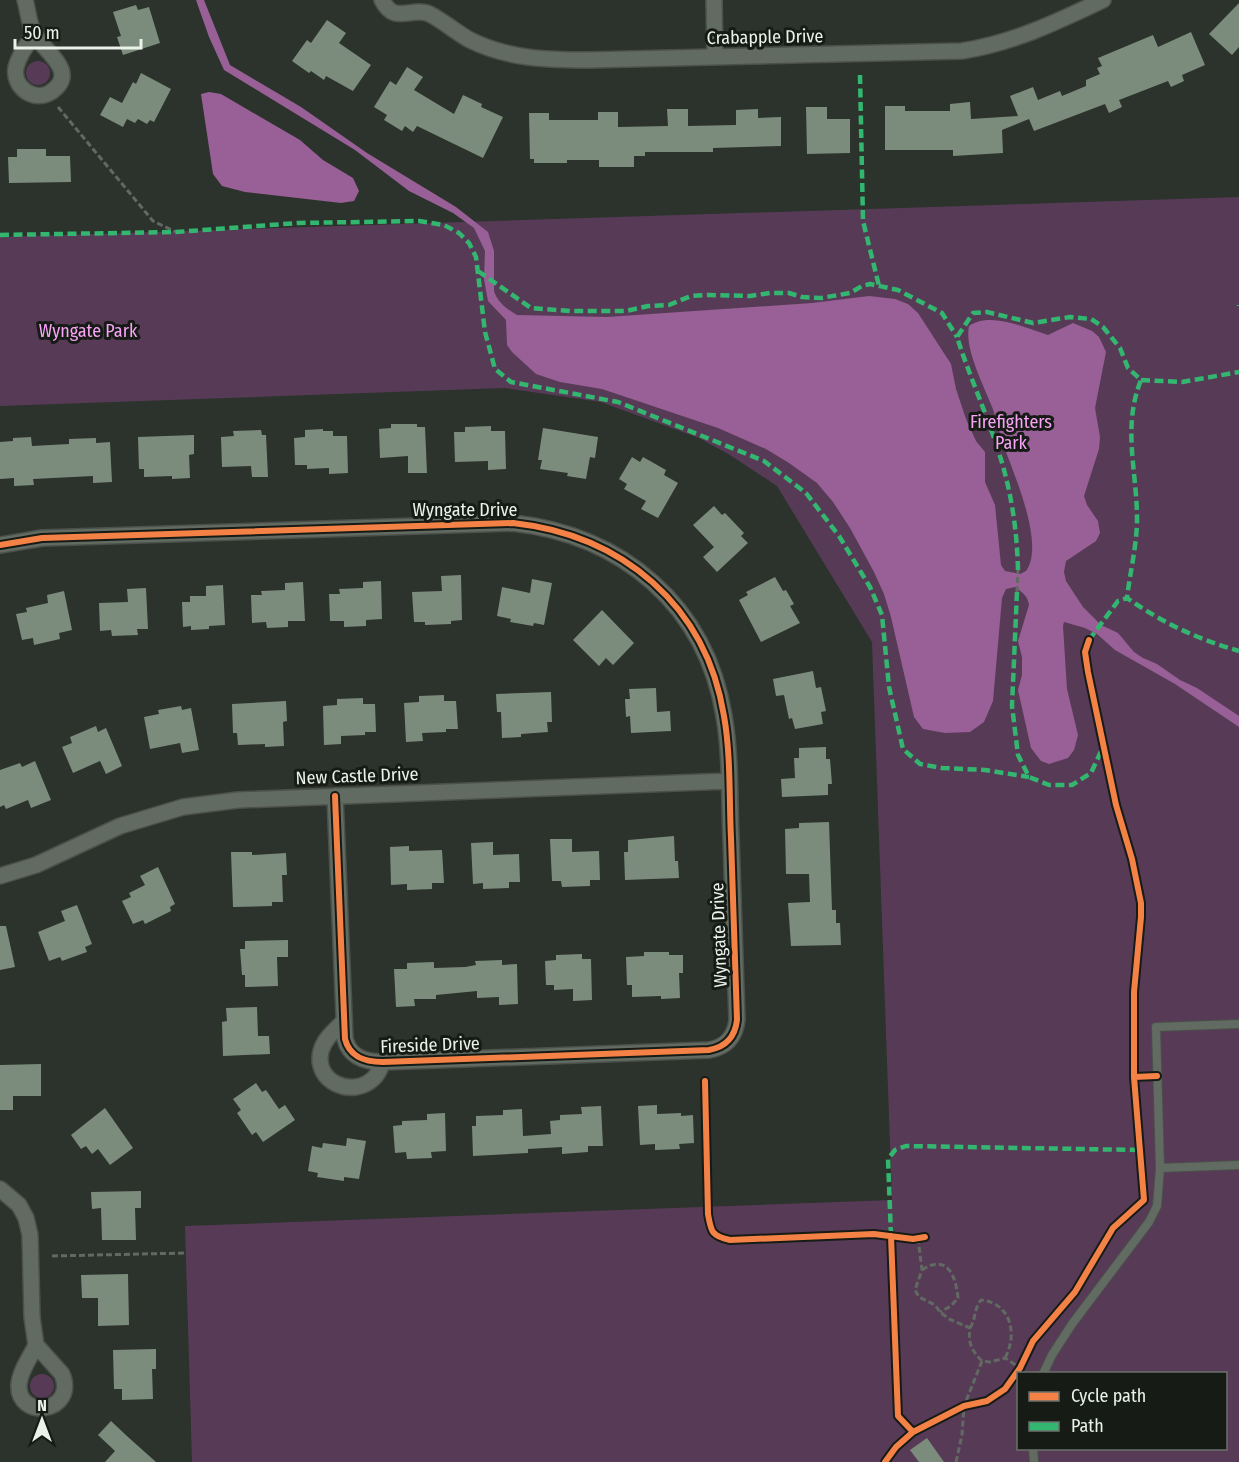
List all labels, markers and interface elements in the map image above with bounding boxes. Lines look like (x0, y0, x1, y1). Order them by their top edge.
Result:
scale bar (15, 12, 141, 50)
text: 50 m (24, 22, 60, 44)
street label: Crabapple Drive (706, 25, 824, 49)
park label: Wyngate Park (39, 320, 138, 342)
park label: Firefighters Park (970, 411, 1052, 454)
street label: Wyngate Drive (413, 499, 517, 521)
street label: New Castle Drive (295, 763, 419, 789)
street label: Wyngate Drive (706, 882, 732, 988)
street label: Fireside Drive (380, 1032, 480, 1058)
legend (1017, 1372, 1227, 1450)
text: Cycle path (1071, 1385, 1146, 1407)
north arrow (12, 1390, 72, 1450)
text: N (37, 1396, 47, 1415)
text: Path (1071, 1415, 1104, 1437)

